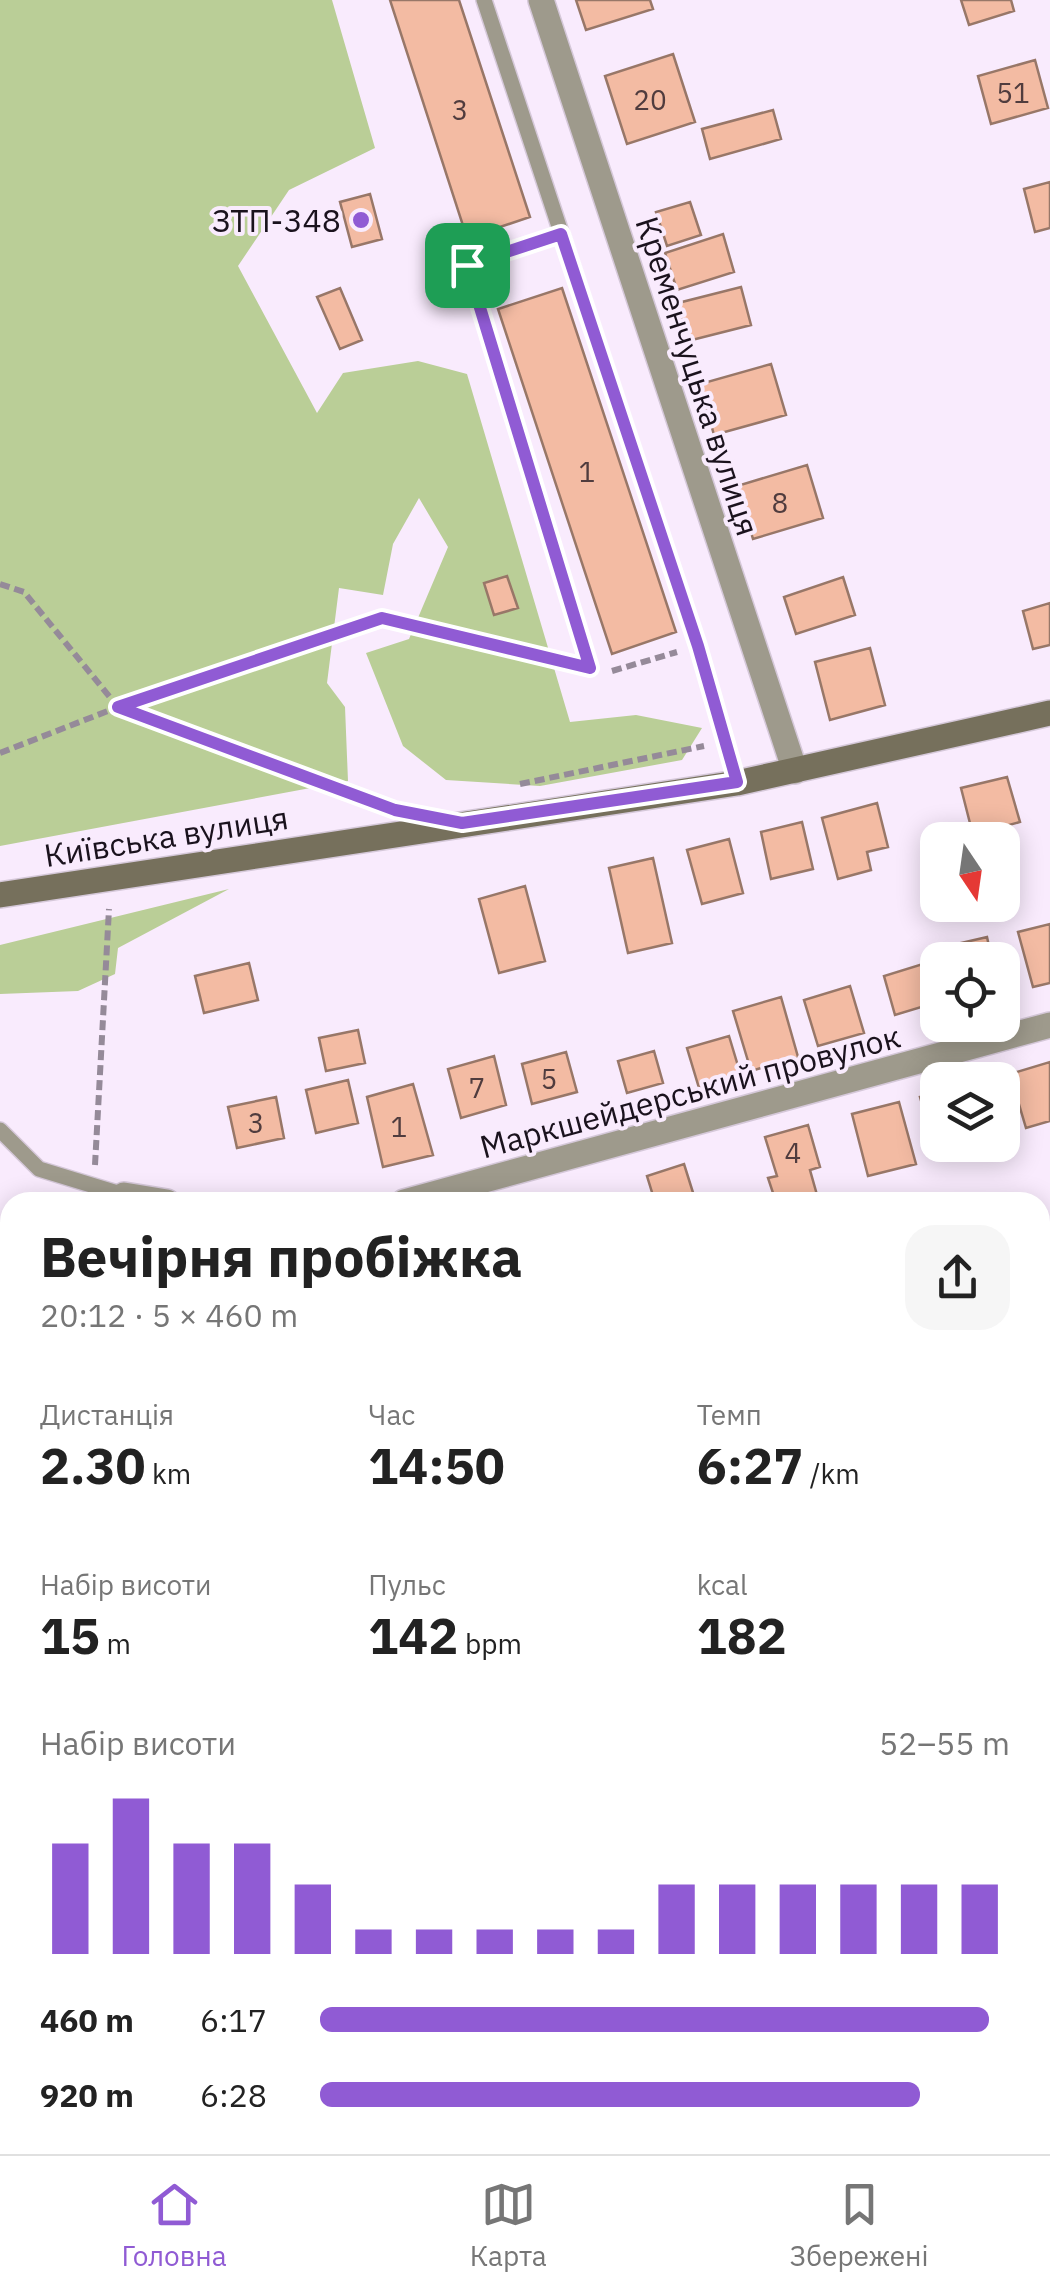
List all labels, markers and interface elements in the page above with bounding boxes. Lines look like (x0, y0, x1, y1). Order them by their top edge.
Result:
house number: 51 (996, 74, 1030, 111)
house number: 20 (633, 81, 667, 118)
house number: 3 (452, 91, 468, 128)
place label: ЗТП-348 (212, 199, 341, 241)
marker: ЗТП-348 (350, 209, 372, 231)
street label: Кременчуцька вулиця (627, 211, 769, 541)
pin (425, 223, 510, 308)
icon: arrive (440, 238, 495, 293)
house number: 1 (579, 453, 595, 490)
house number: 8 (772, 484, 788, 521)
street label: Київська вулиця (41, 796, 291, 876)
north arrow (920, 822, 1020, 922)
map controls (920, 822, 1020, 1162)
button: locate (920, 942, 1020, 1042)
street label: Маркшейдерський провулок (475, 1015, 905, 1167)
house number: 5 (541, 1060, 557, 1097)
button: layers (920, 1062, 1020, 1162)
house number: 7 (469, 1069, 485, 1106)
house number: 3 (248, 1104, 264, 1141)
house number: 1 (391, 1108, 407, 1145)
house number: 4 (785, 1134, 801, 1171)
text: Вечірня пробіжка (40, 1221, 522, 1292)
button: share (905, 1225, 1010, 1330)
text: 20:12 · 5 × 460 m (40, 1294, 298, 1336)
text: Дистанція (40, 1396, 174, 1433)
text: Час (368, 1396, 415, 1433)
text: Темп (697, 1396, 762, 1433)
text: 2.30 (40, 1433, 146, 1498)
text: 14:50 (368, 1433, 505, 1498)
text: 6:27 (697, 1433, 803, 1498)
text: km (146, 1455, 191, 1492)
text: /km (803, 1455, 860, 1492)
text: Набір висоти (40, 1566, 212, 1603)
text: Пульс (368, 1566, 446, 1603)
text: kcal (697, 1566, 748, 1603)
text: 15 (40, 1603, 100, 1668)
text: 142 (368, 1603, 458, 1668)
text: 182 (697, 1603, 787, 1668)
text: m (100, 1625, 131, 1662)
text: bpm (458, 1625, 522, 1662)
text: Набір висоти (40, 1722, 236, 1764)
text: 52–55 m (879, 1722, 1010, 1764)
text: 460 m (40, 1999, 134, 2041)
text: 6:17 (200, 1999, 267, 2041)
text: 920 m (40, 2074, 134, 2116)
text: 6:28 (200, 2074, 267, 2116)
tab: Головна (121, 2177, 227, 2274)
tab: Карта (470, 2177, 547, 2274)
tab: Збережені (790, 2177, 929, 2274)

